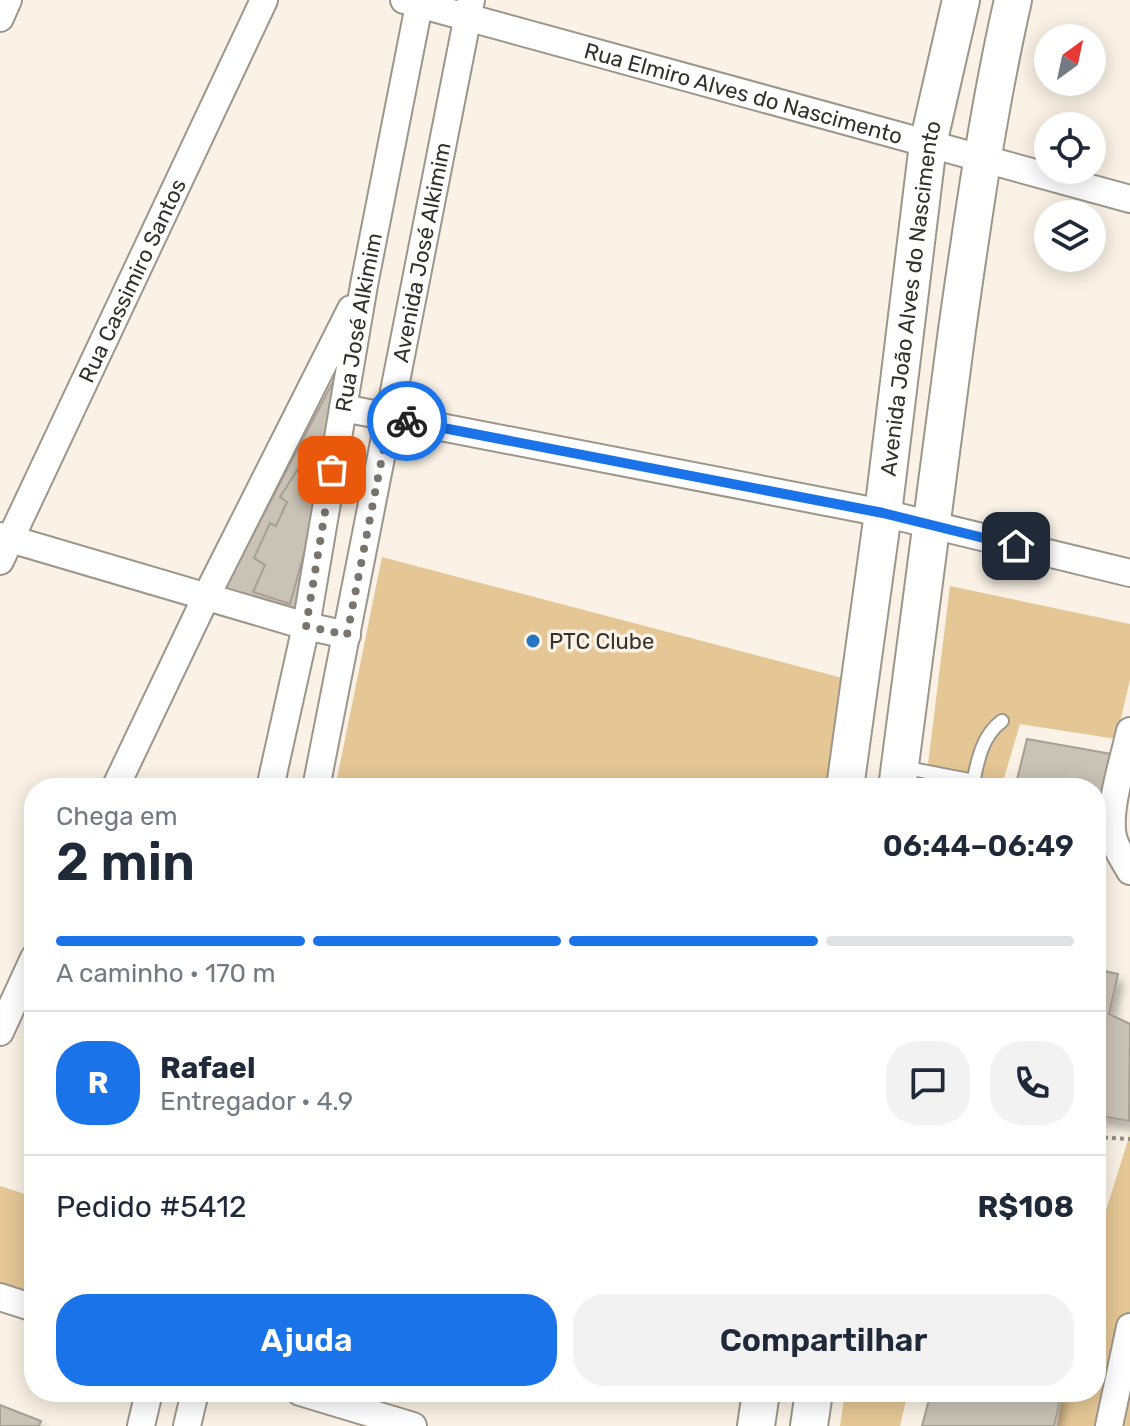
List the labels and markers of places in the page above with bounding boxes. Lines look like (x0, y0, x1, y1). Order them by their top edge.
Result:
pin (298, 436, 366, 504)
pin (982, 512, 1050, 580)
place label: PTC Clube (549, 628, 654, 655)
marker: PTC Clube (524, 632, 542, 650)

